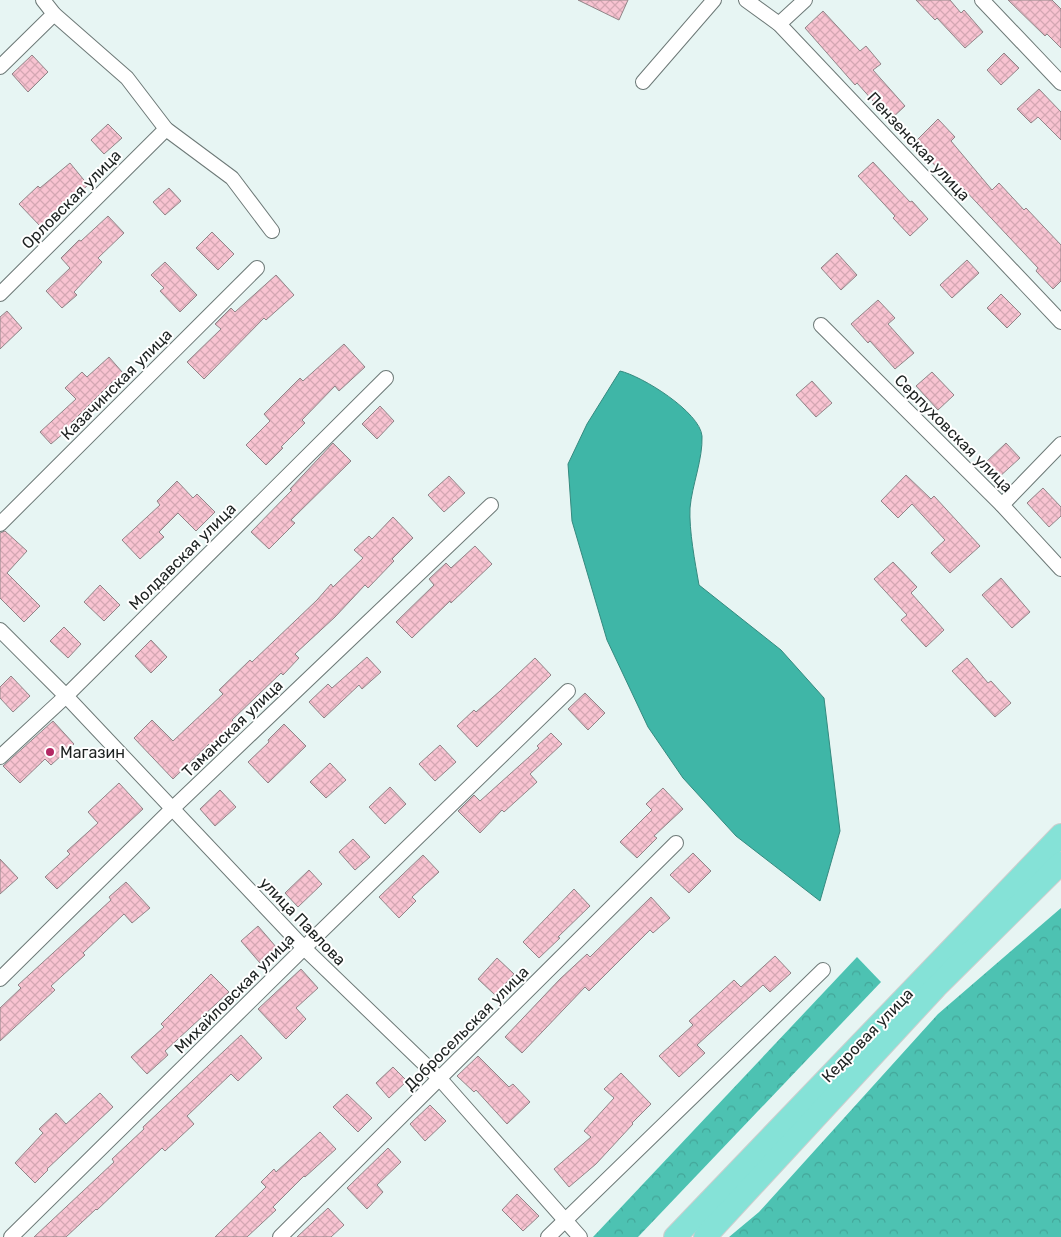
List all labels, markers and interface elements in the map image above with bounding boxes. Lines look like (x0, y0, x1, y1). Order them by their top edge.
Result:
street label: Пензенская улица (863, 88, 974, 205)
street label: Орловская улица (18, 146, 125, 253)
street label: Казачинская улица (57, 325, 176, 444)
street label: Серпуховская улица (891, 370, 1017, 496)
street label: Молдавская улица (125, 499, 240, 614)
street label: Таманская улица (178, 676, 287, 781)
place label: Магазин (60, 743, 125, 762)
marker: Магазин (44, 746, 56, 758)
street label: улица Павлова (256, 873, 350, 969)
street label: Михайловская улица (170, 929, 298, 1057)
street label: Добросельская улица (400, 962, 533, 1095)
street label: Кедровая улица (818, 984, 917, 1086)

